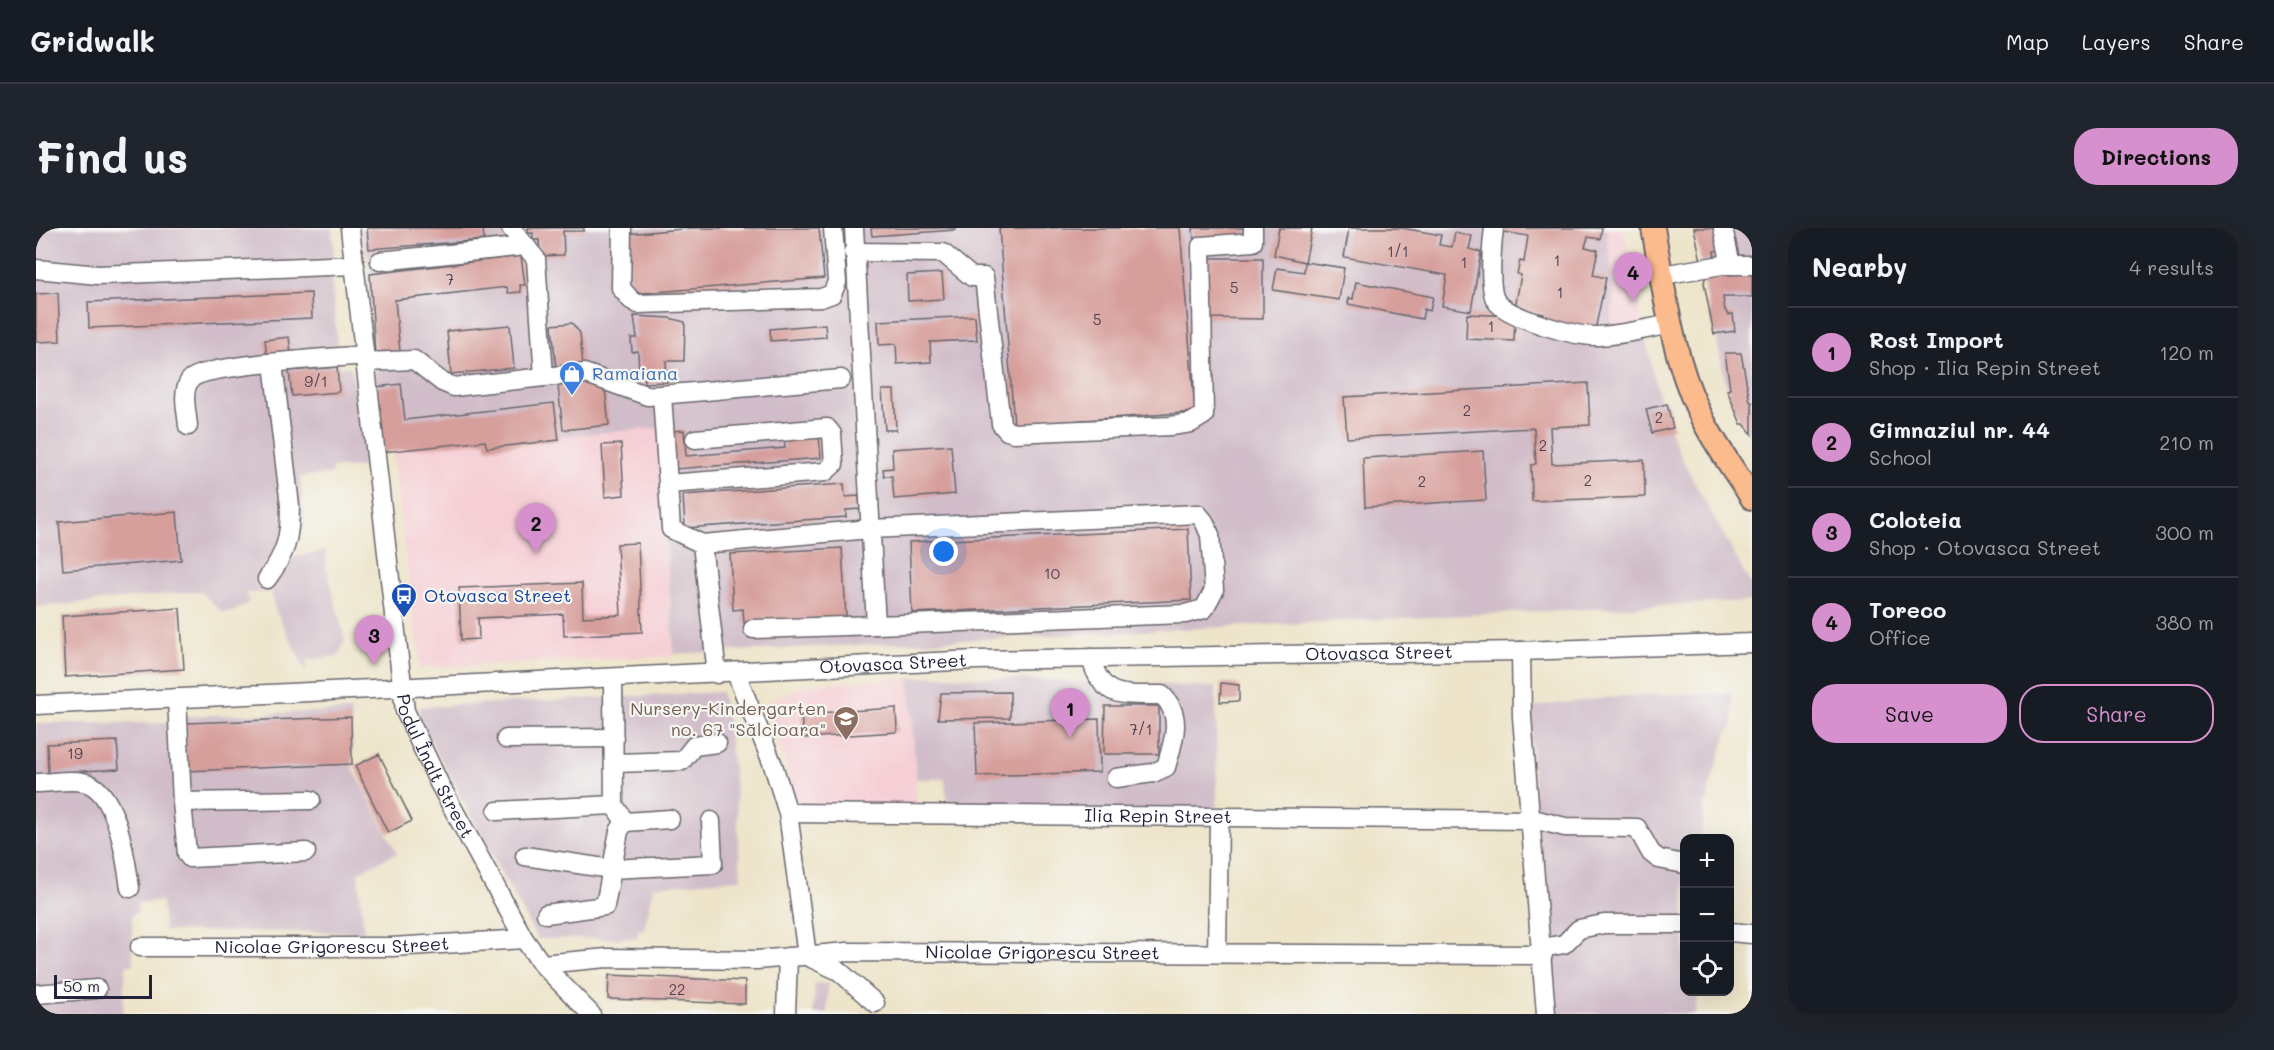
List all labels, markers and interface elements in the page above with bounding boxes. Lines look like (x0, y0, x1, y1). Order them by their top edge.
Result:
text: Gridwalk (30, 23, 155, 59)
text: Map (2006, 28, 2049, 55)
text: Layers (2082, 28, 2151, 55)
text: Share (2184, 28, 2244, 55)
button: Directions (2074, 128, 2238, 185)
text: Find us (36, 129, 188, 184)
house number: 1/1 (1387, 241, 1409, 261)
house number: 1 (1554, 250, 1560, 270)
text: Nearby (1812, 250, 1907, 284)
house number: 1 (1461, 252, 1467, 272)
pin: 4 (1614, 253, 1652, 302)
text: 4 results (2129, 254, 2214, 280)
house number: 7 (446, 269, 454, 289)
house number: 5 (1230, 277, 1238, 297)
house number: 1 (1557, 282, 1563, 302)
house number: 5 (1093, 309, 1101, 329)
house number: 1 (1488, 316, 1494, 336)
text: Rost Import (1869, 325, 2004, 354)
text: 1 (1827, 339, 1836, 365)
text: 120 m (2159, 339, 2214, 365)
text: Shop · Ilia Repin Street (1869, 354, 2101, 380)
shop icon: Ramaiana (557, 359, 587, 397)
place label: Ramaiana (592, 361, 678, 385)
house number: 9/1 (304, 371, 328, 391)
house number: 2 (1463, 400, 1471, 420)
house number: 2 (1655, 407, 1663, 427)
text: Gimnaziul nr. 44 (1869, 415, 2050, 444)
text: 2 (1826, 429, 1837, 455)
text: 210 m (2159, 429, 2214, 455)
house number: 2 (1539, 435, 1547, 455)
text: School (1869, 444, 1932, 470)
house number: 2 (1584, 470, 1592, 490)
house number: 2 (1418, 471, 1426, 491)
pin: 2 (516, 504, 556, 553)
text: Coloteia (1869, 505, 1962, 534)
text: 3 (1826, 519, 1838, 545)
text: 300 m (2155, 519, 2214, 545)
text: Shop · Otovasca Street (1869, 534, 2101, 560)
your location (929, 537, 958, 566)
house number: 10 (1044, 563, 1060, 583)
bus stop icon: Otovasca Street (389, 581, 419, 619)
place label: Otovasca Street (424, 583, 571, 607)
text: Toreco (1869, 595, 1946, 624)
text: 4 (1825, 609, 1838, 635)
text: 380 m (2156, 609, 2214, 635)
pin: 3 (354, 616, 394, 665)
text: Office (1869, 624, 1931, 650)
street label: Otovasca Street (1305, 639, 1453, 666)
street label: Otovasca Street (819, 647, 967, 678)
button: Save (1812, 684, 2007, 743)
button: Share (2019, 684, 2214, 743)
pin: 1 (1050, 688, 1090, 738)
street label: Podul Înalt Street (392, 693, 480, 842)
place label: Nursery-Kindergarten no. 67 "Sălcioara" (630, 696, 826, 741)
school or university icon: Nursery-Kindergarten no. 67 "Sălcioara" (831, 704, 861, 742)
house number: 7/1 (1130, 719, 1152, 739)
house number: 19 (67, 743, 83, 763)
street label: Ilia Repin Street (1084, 803, 1232, 828)
map controls (1680, 834, 1734, 996)
button: + (1680, 834, 1734, 888)
button: − (1680, 888, 1734, 942)
street label: Nicolae Grigorescu Street (215, 931, 450, 958)
street label: Nicolae Grigorescu Street (925, 939, 1160, 964)
button: locate (1680, 942, 1734, 996)
scale bar (54, 972, 152, 1000)
text: 50 m (63, 975, 100, 996)
house number: 22 (669, 979, 685, 999)

